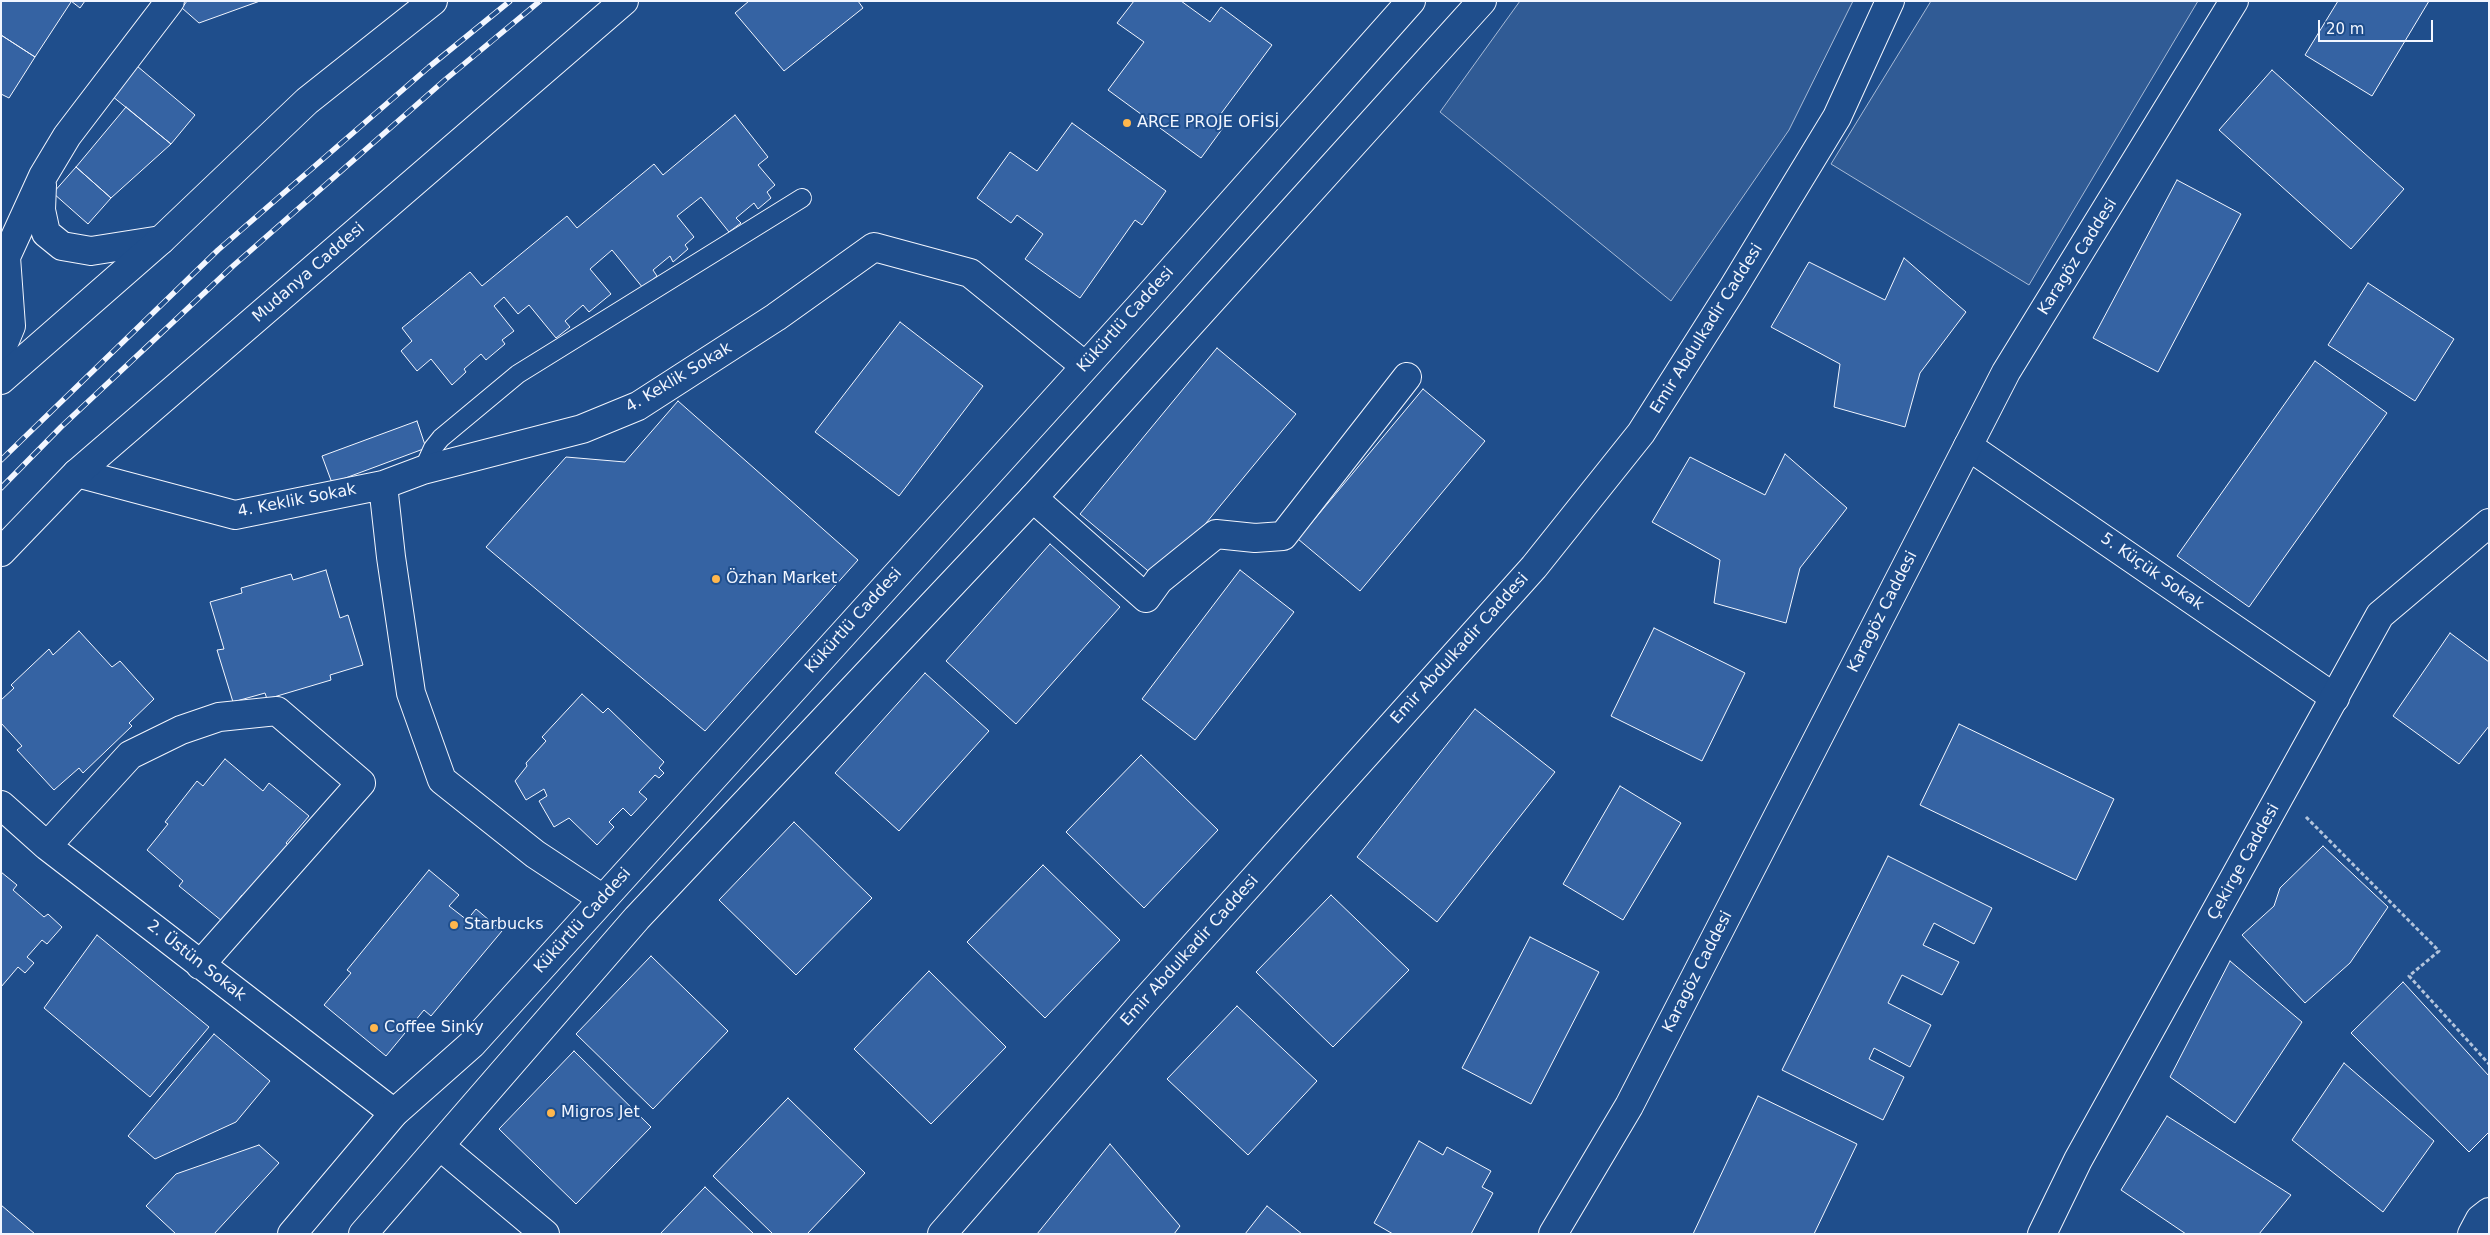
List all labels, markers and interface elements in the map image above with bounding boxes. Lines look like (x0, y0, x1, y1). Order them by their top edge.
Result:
scale bar (2320, 10, 2435, 42)
text: 20 m (2326, 20, 2364, 38)
place label: ARCE PROJE OFİSİ (1137, 113, 1279, 133)
marker: ARCE PROJE OFİSİ (1121, 117, 1133, 129)
street label: Karagöz Caddesi (2034, 195, 2122, 319)
street label: Mudanya Caddesi (249, 219, 369, 327)
street label: Emir Abdulkadir Caddesi (1647, 241, 1767, 417)
street label: Kükürtlü Caddesi (1074, 263, 1178, 377)
street label: 4. Keklik Sokak (622, 339, 736, 417)
street label: 4. Keklik Sokak (236, 480, 358, 522)
street label: 5. Küçük Sokak (2097, 529, 2207, 615)
street label: Karagöz Caddesi (1844, 548, 1922, 676)
street label: Kükürtlü Caddesi (802, 564, 906, 678)
place label: Özhan Market (726, 569, 837, 589)
street label: Emir Abdulkadir Caddesi (1387, 570, 1533, 728)
marker: Özhan Market (710, 573, 722, 585)
street label: Çekirge Caddesi (2204, 800, 2284, 924)
street label: Kükürtlü Caddesi (531, 864, 635, 978)
street label: Emir Abdulkadir Caddesi (1117, 872, 1263, 1030)
street label: Karagöz Caddesi (1659, 908, 1737, 1036)
place label: Starbucks (464, 915, 544, 935)
street label: 2. Üstün Sokak (143, 916, 249, 1006)
marker: Starbucks (448, 919, 460, 931)
place label: Coffee Sinky (384, 1018, 484, 1038)
marker: Coffee Sinky (368, 1022, 380, 1034)
place label: Migros Jet (561, 1103, 640, 1123)
marker: Migros Jet (545, 1107, 557, 1119)

